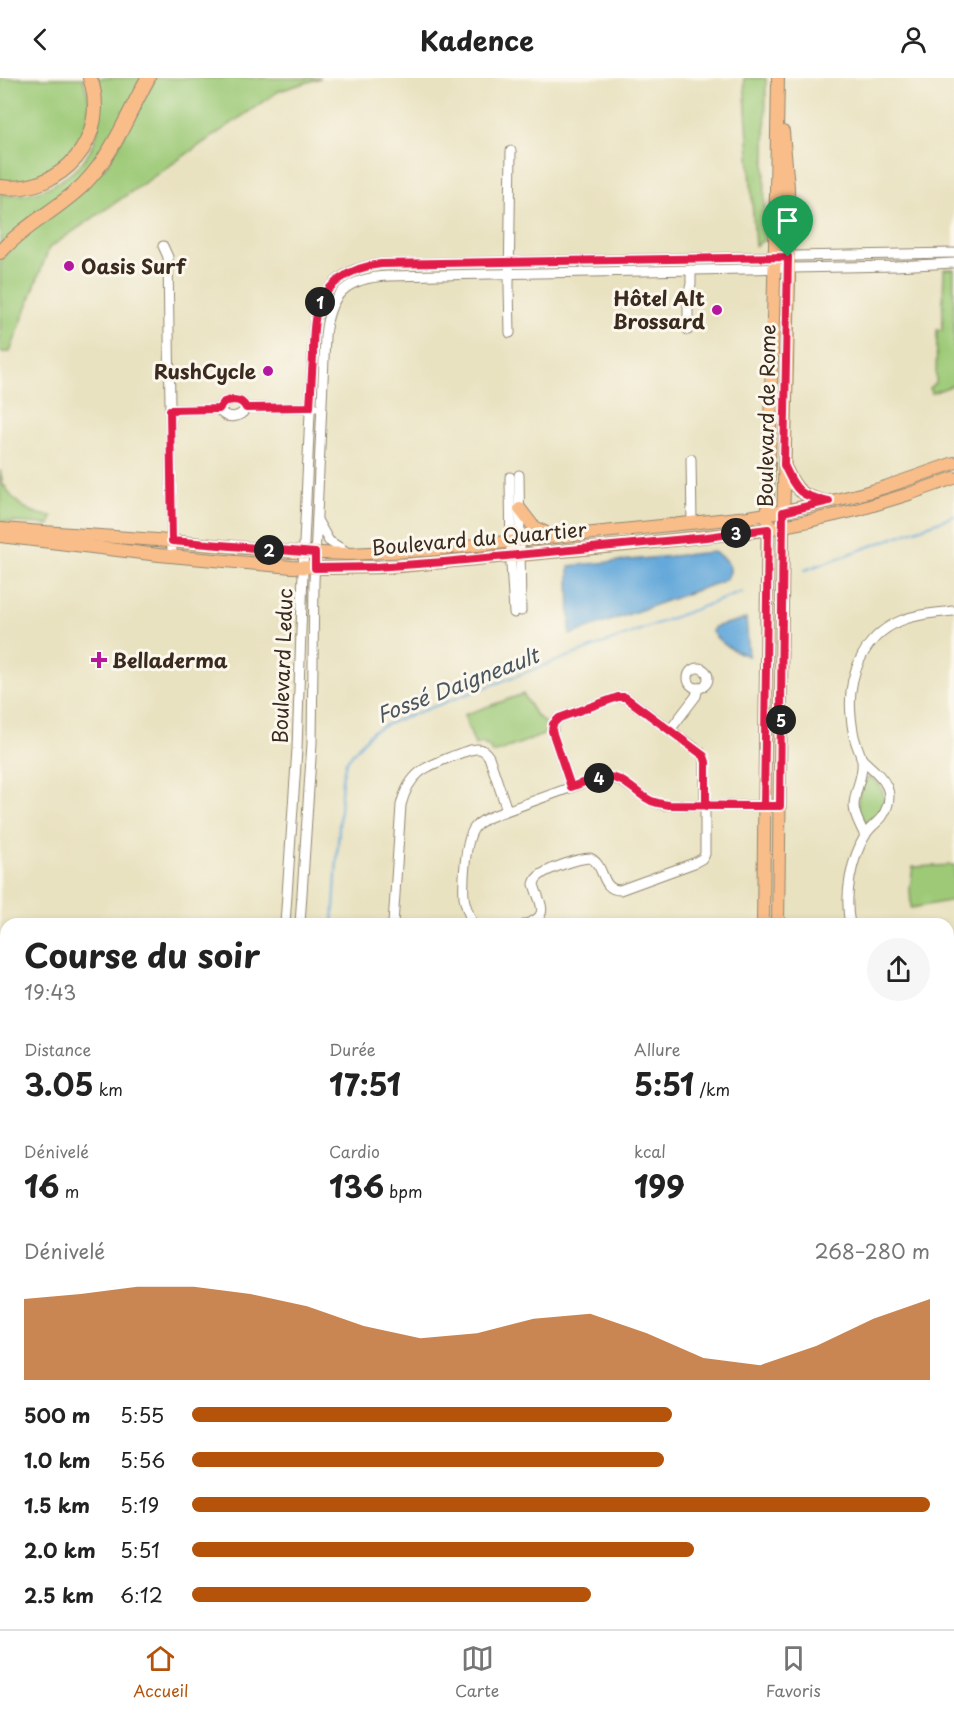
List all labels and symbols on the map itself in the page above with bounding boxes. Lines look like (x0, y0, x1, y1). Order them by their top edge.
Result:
pin (762, 195, 813, 257)
place label: Oasis Surf (81, 251, 187, 281)
marker: Oasis Surf (62, 259, 76, 273)
place label: Hôtel Alt Brossard (613, 283, 706, 336)
pin: 1 (305, 287, 335, 317)
marker: Hôtel Alt Brossard (710, 303, 724, 317)
street label: Boulevard de Rome (749, 324, 783, 508)
place label: RushCycle (154, 356, 256, 386)
marker: RushCycle (261, 364, 275, 378)
street label: Boulevard du Quartier (370, 514, 589, 562)
pin: 3 (721, 518, 751, 548)
pin: 2 (254, 535, 284, 565)
street label: Boulevard Leduc (264, 588, 300, 744)
water label: Fossé Daigneault (371, 637, 545, 730)
place label: Belladerma (112, 645, 228, 675)
marker: Belladerma (90, 651, 108, 669)
pin: 5 (766, 705, 796, 735)
pin: 4 (584, 763, 614, 793)

